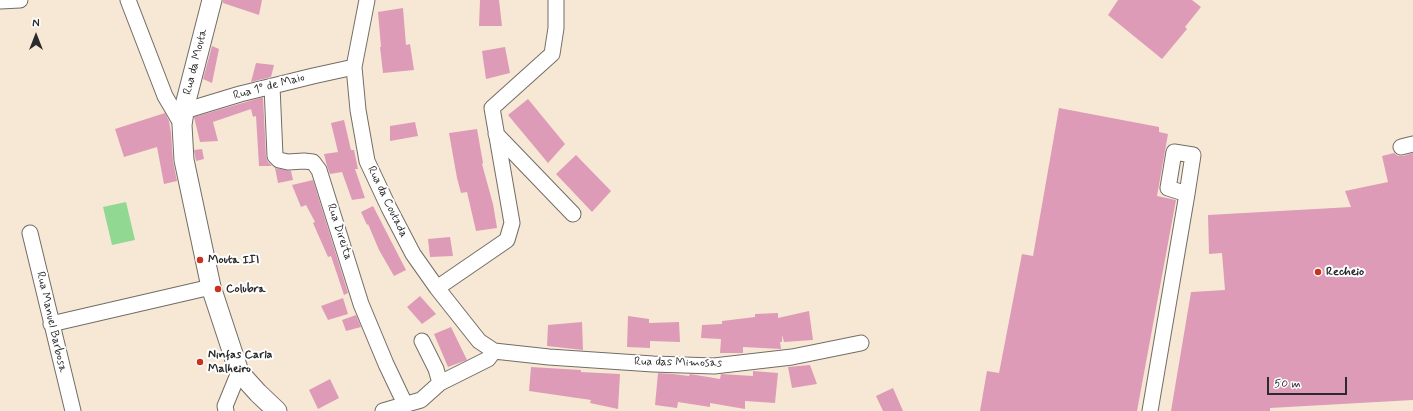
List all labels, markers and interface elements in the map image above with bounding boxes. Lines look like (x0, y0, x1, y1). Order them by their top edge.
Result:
north arrow (16, 16, 56, 56)
text: N (32, 17, 40, 31)
street label: Rua da Mouta (181, 28, 211, 96)
street label: Rua 1º de Maio (232, 71, 306, 103)
street label: Rua da Coutada (364, 164, 410, 240)
street label: Rua Direita (323, 202, 355, 262)
place label: Mouta III (208, 253, 259, 267)
marker: Mouta III (195, 255, 205, 265)
place label: Recheio (1326, 265, 1364, 279)
marker: Recheio (1313, 267, 1323, 277)
street label: Rua Manuel Barbosa (32, 270, 70, 374)
place label: Colubra (226, 282, 265, 296)
marker: Colubra (213, 284, 223, 294)
place label: Ninfas Carla Malheiro (208, 348, 272, 376)
street label: Rua das Mimosas (634, 355, 722, 371)
marker: Ninfas Carla Malheiro (195, 357, 205, 367)
scale bar (1269, 369, 1349, 395)
text: 50 m (1274, 376, 1301, 392)

